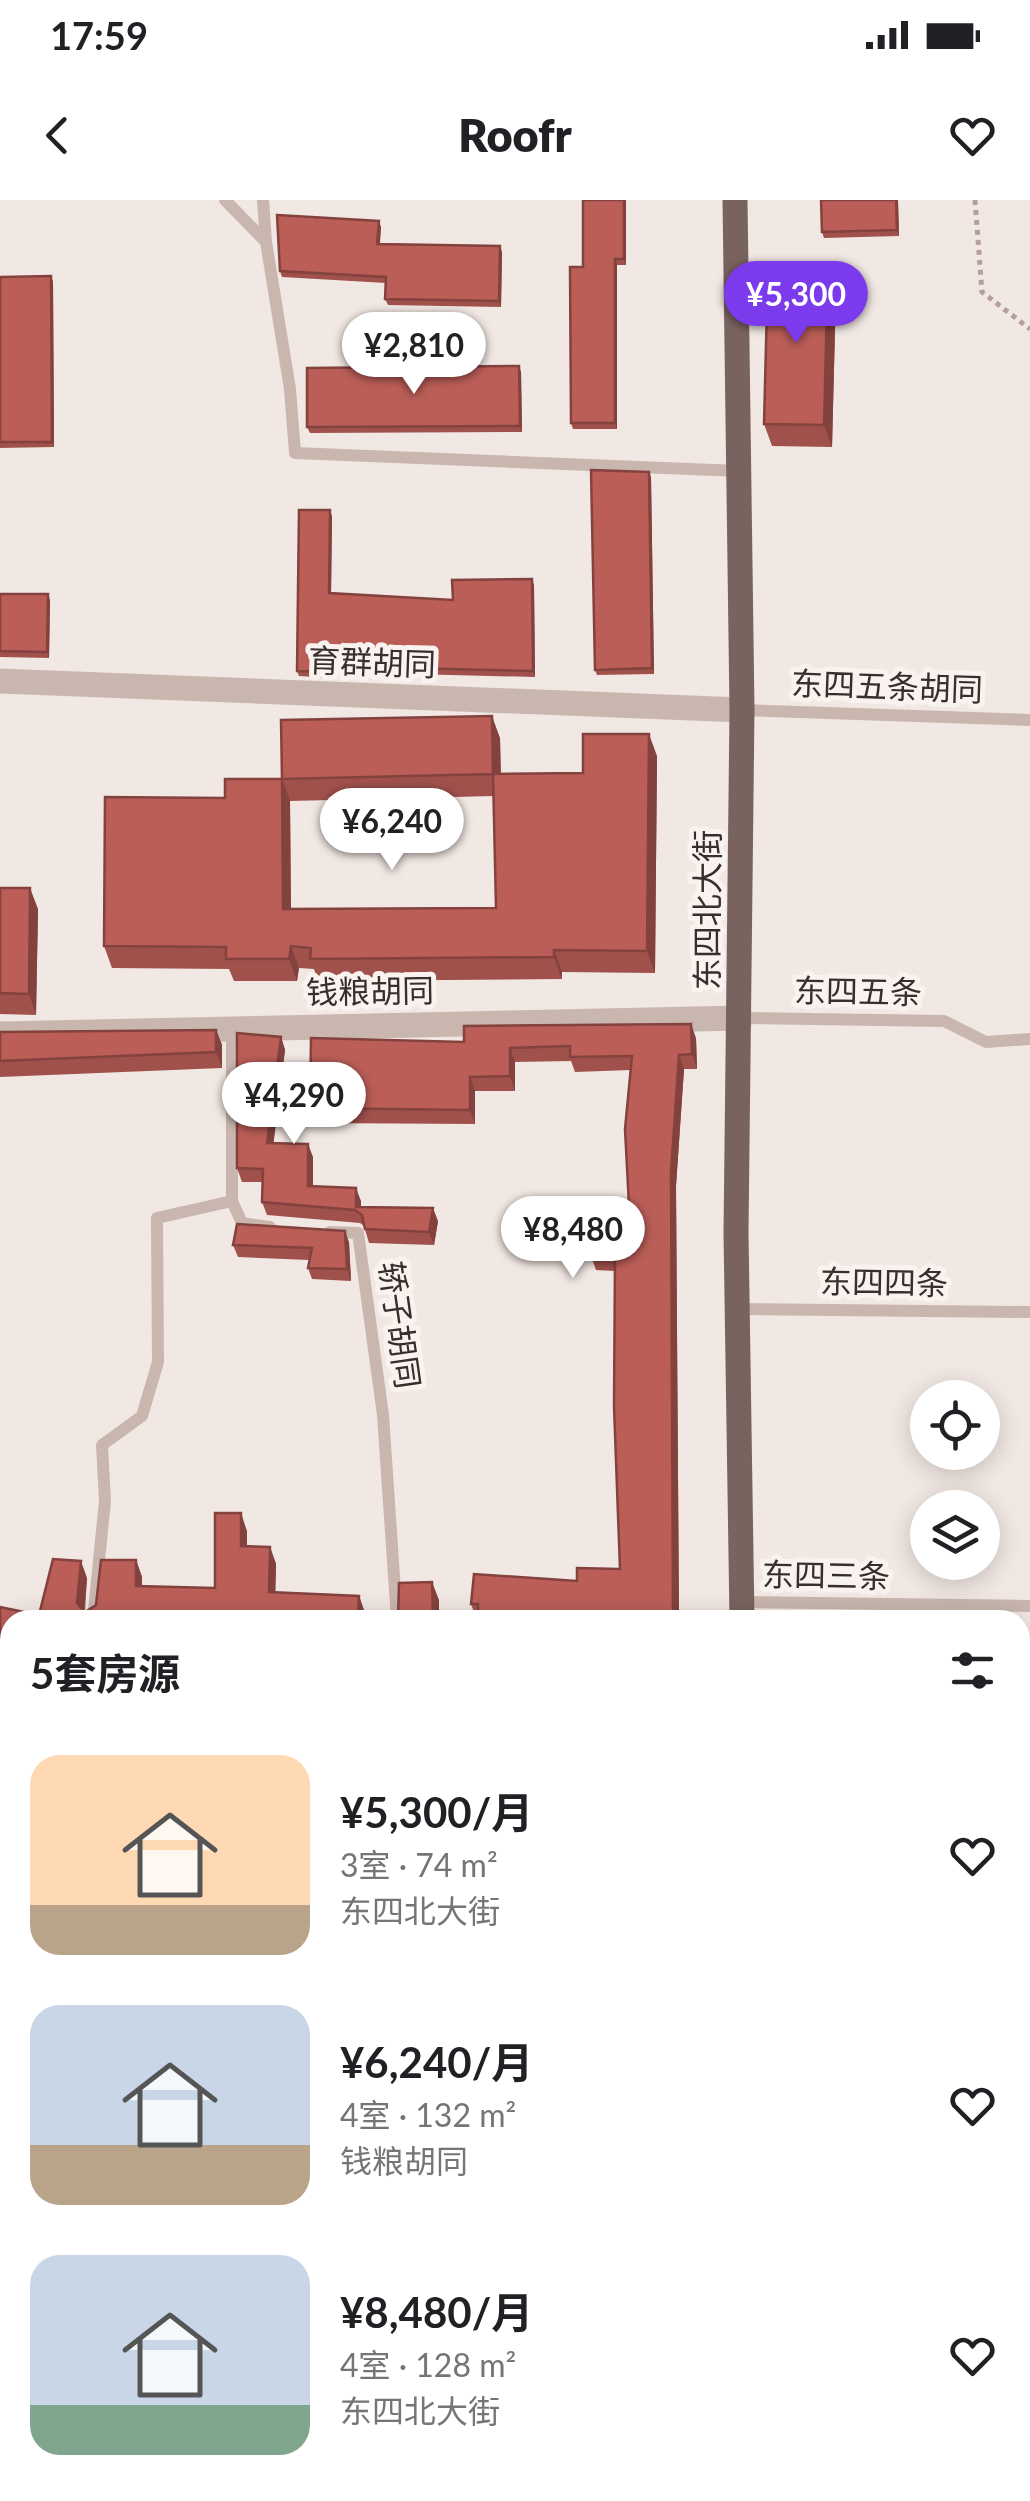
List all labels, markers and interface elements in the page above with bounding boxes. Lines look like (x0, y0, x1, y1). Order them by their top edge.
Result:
text: 17:59 (50, 12, 148, 58)
icon: back (30, 108, 85, 163)
text: Roofr (458, 108, 572, 162)
icon: heart (945, 108, 1000, 163)
pin: ¥5,300 (715, 261, 877, 346)
text: ¥5,300 (746, 274, 846, 313)
pin: ¥2,810 (333, 312, 495, 397)
text: ¥2,810 (364, 325, 464, 364)
street label: 育群胡同 (307, 640, 437, 683)
street label: 东四五条胡同 (790, 663, 984, 708)
pin: ¥6,240 (311, 788, 473, 873)
text: ¥6,240 (342, 801, 442, 840)
street label: 东四北大街 (687, 830, 726, 990)
street label: 钱粮胡同 (306, 970, 434, 1011)
street label: 东四五条 (794, 970, 922, 1011)
pin: ¥4,290 (213, 1062, 375, 1147)
text: ¥4,290 (244, 1075, 344, 1114)
pin: ¥8,480 (492, 1196, 654, 1281)
text: ¥8,480 (523, 1209, 623, 1248)
street label: 轿子胡同 (372, 1259, 429, 1391)
street label: 东四四条 (820, 1261, 948, 1302)
map controls (910, 1380, 1000, 1580)
button: locate (910, 1380, 1000, 1470)
button: layers (910, 1490, 1000, 1580)
street label: 东四三条 (762, 1554, 890, 1595)
icon: filters (945, 1643, 1000, 1698)
text: 5套房源 (30, 1648, 180, 1698)
text: ¥5,300/月 (340, 1787, 533, 1837)
icon: home (110, 1795, 230, 1915)
icon: heart (945, 1828, 1000, 1883)
text: 3室 · 74 m² (340, 1845, 498, 1884)
text: 东四北大街 (340, 1891, 500, 1930)
text: ¥6,240/月 (340, 2037, 533, 2087)
icon: home (110, 2045, 230, 2165)
icon: heart (945, 2078, 1000, 2133)
text: 4室 · 132 m² (340, 2095, 516, 2134)
text: 钱粮胡同 (340, 2141, 468, 2180)
text: ¥8,480/月 (340, 2287, 533, 2337)
icon: home (110, 2295, 230, 2415)
icon: heart (945, 2328, 1000, 2383)
text: 4室 · 128 m² (340, 2345, 516, 2384)
text: 东四北大街 (340, 2391, 500, 2430)

